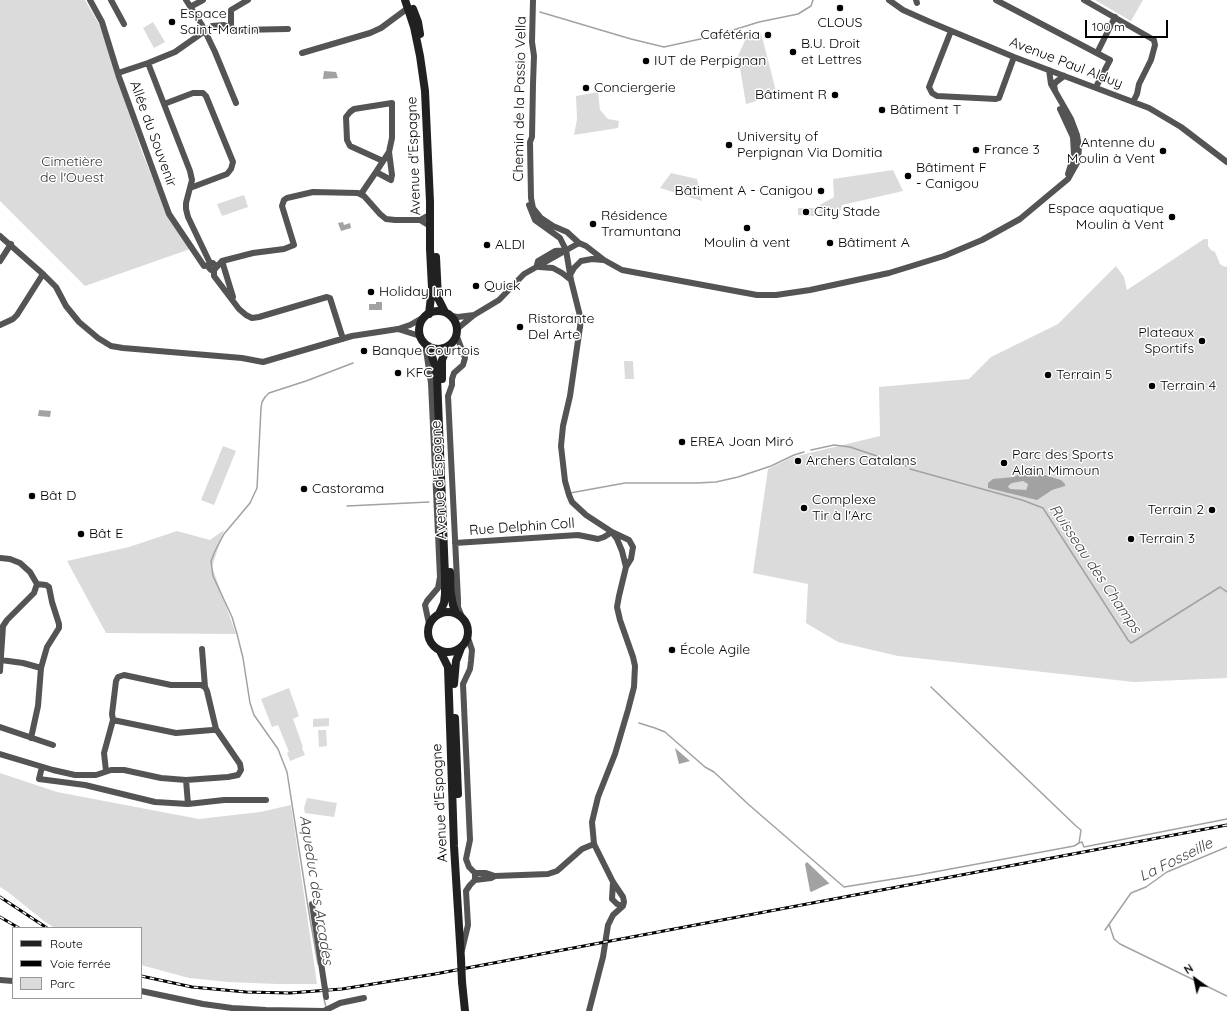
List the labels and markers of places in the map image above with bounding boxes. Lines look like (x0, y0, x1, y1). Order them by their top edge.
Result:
marker: CLOUS (835, 3, 845, 13)
place label: Espace Saint-Martin (180, 6, 259, 38)
place label: CLOUS (818, 15, 862, 31)
marker: Espace Saint-Martin (167, 17, 177, 27)
place label: Cafétéria (700, 27, 760, 43)
marker: Cafétéria (763, 30, 773, 40)
place label: B.U. Droit et Lettres (801, 36, 862, 68)
marker: B.U. Droit et Lettres (788, 47, 798, 57)
place label: IUT de Perpignan (654, 53, 766, 69)
marker: IUT de Perpignan (641, 56, 651, 66)
place label: Conciergerie (594, 80, 676, 96)
marker: Conciergerie (581, 83, 591, 93)
place label: Bâtiment R (755, 87, 827, 103)
marker: Bâtiment R (830, 90, 840, 100)
place label: Bâtiment T (890, 102, 961, 118)
marker: Bâtiment T (877, 105, 887, 115)
place label: University of Perpignan Via Domitia (737, 129, 882, 162)
place label: Antenne du Moulin à Vent (1067, 135, 1155, 168)
marker: University of Perpignan Via Domitia (724, 140, 734, 150)
place label: France 3 (984, 142, 1040, 158)
marker: France 3 (971, 145, 981, 155)
marker: Antenne du Moulin à Vent (1158, 146, 1168, 156)
place label: Bâtiment F - Canigou (916, 160, 987, 192)
marker: Bâtiment F - Canigou (903, 171, 913, 181)
place label: Bâtiment A - Canigou (675, 183, 813, 199)
marker: Bâtiment A - Canigou (816, 186, 826, 196)
place label: Espace aquatique Moulin à Vent (1048, 201, 1164, 234)
place label: City Stade (814, 204, 880, 220)
marker: City Stade (801, 207, 811, 217)
place label: Résidence Tramuntana (601, 208, 681, 240)
marker: Espace aquatique Moulin à Vent (1167, 212, 1177, 222)
marker: Résidence Tramuntana (588, 219, 598, 229)
marker: Moulin à vent (742, 223, 752, 233)
place label: Moulin à vent (704, 235, 790, 251)
place label: Bâtiment A (838, 235, 910, 251)
place label: ALDI (495, 237, 525, 253)
marker: Bâtiment A (825, 238, 835, 248)
marker: ALDI (482, 240, 492, 250)
place label: Quick (484, 278, 521, 294)
marker: Quick (471, 281, 481, 291)
place label: Holiday Inn (379, 284, 452, 300)
marker: Holiday Inn (366, 287, 376, 297)
place label: Ristorante Del Arte (528, 311, 594, 344)
marker: Ristorante Del Arte (515, 322, 525, 332)
place label: Plateaux Sportifs (1138, 325, 1194, 358)
marker: Plateaux Sportifs (1197, 336, 1207, 346)
place label: Banque Courtois (372, 343, 480, 359)
marker: Banque Courtois (359, 346, 369, 356)
place label: KFC (406, 365, 432, 381)
place label: Terrain 5 (1056, 367, 1112, 383)
marker: KFC (393, 368, 403, 378)
marker: Terrain 5 (1043, 370, 1053, 380)
place label: Terrain 4 (1160, 378, 1216, 394)
marker: Terrain 4 (1147, 381, 1157, 391)
place label: EREA Joan Miró (690, 434, 793, 450)
marker: EREA Joan Miró (677, 437, 687, 447)
place label: Parc des Sports Alain Mimoun (1012, 447, 1113, 480)
place label: Archers Catalans (806, 453, 916, 469)
marker: Archers Catalans (793, 456, 803, 466)
marker: Parc des Sports Alain Mimoun (999, 458, 1009, 468)
place label: Castorama (312, 481, 384, 497)
marker: Castorama (299, 484, 309, 494)
place label: Bât D (40, 488, 76, 504)
marker: Bât D (27, 491, 37, 501)
place label: Complexe Tir à l'Arc (812, 492, 876, 524)
place label: Terrain 2 (1148, 502, 1204, 518)
marker: Complexe Tir à l'Arc (799, 503, 809, 513)
marker: Terrain 2 (1207, 505, 1217, 515)
place label: Bât E (89, 526, 123, 542)
marker: Bât E (76, 529, 86, 539)
place label: Terrain 3 (1139, 531, 1195, 547)
marker: Terrain 3 (1126, 534, 1136, 544)
place label: École Agile (680, 642, 750, 658)
marker: École Agile (667, 645, 677, 655)

